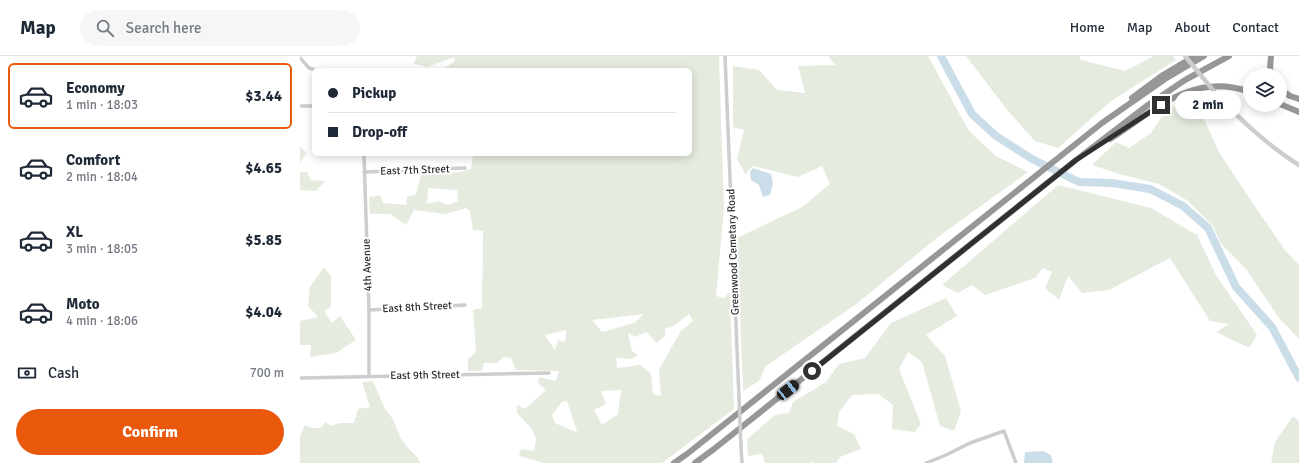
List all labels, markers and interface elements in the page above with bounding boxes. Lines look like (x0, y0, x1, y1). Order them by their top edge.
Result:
search box (80, 10, 360, 46)
text: Map (20, 16, 56, 40)
icon: search (94, 17, 116, 39)
text: Search here (126, 19, 201, 37)
text: Home (1070, 19, 1105, 36)
text: Map (1127, 19, 1152, 36)
text: About (1174, 19, 1210, 36)
text: Contact (1232, 19, 1279, 36)
map controls (1243, 68, 1287, 112)
button: layers (1243, 68, 1287, 112)
icon: car (18, 78, 54, 114)
text: Economy (66, 79, 125, 97)
text: Pickup (352, 84, 396, 102)
text: $3.44 (245, 87, 282, 105)
callout: 2 min (1175, 91, 1241, 119)
route end (1152, 96, 1170, 114)
text: 1 min · 18:03 (66, 97, 138, 113)
text: 2 min (1192, 97, 1224, 113)
text: Drop-off (352, 123, 407, 141)
icon: car (18, 150, 54, 186)
text: Comfort (66, 151, 120, 169)
text: $4.65 (245, 159, 282, 177)
street label: East 7th Street (380, 162, 450, 178)
text: 2 min · 18:04 (66, 169, 138, 185)
street label: Greenwood Cemetary Road (724, 188, 742, 315)
icon: car (18, 222, 54, 258)
text: XL (66, 223, 83, 241)
text: $5.85 (245, 231, 282, 249)
street label: 4th Avenue (360, 238, 374, 292)
text: 3 min · 18:05 (66, 241, 138, 257)
icon: car (18, 294, 54, 330)
text: Moto (66, 295, 100, 313)
street label: East 8th Street (382, 299, 452, 315)
text: $4.04 (245, 303, 282, 321)
text: 4 min · 18:06 (66, 313, 138, 329)
icon: cash (16, 362, 38, 384)
route start (803, 362, 821, 380)
text: Cash (48, 364, 79, 382)
text: 700 m (250, 365, 284, 381)
street label: East 9th Street (390, 368, 460, 382)
car (775, 378, 801, 402)
button: Confirm (16, 409, 284, 455)

